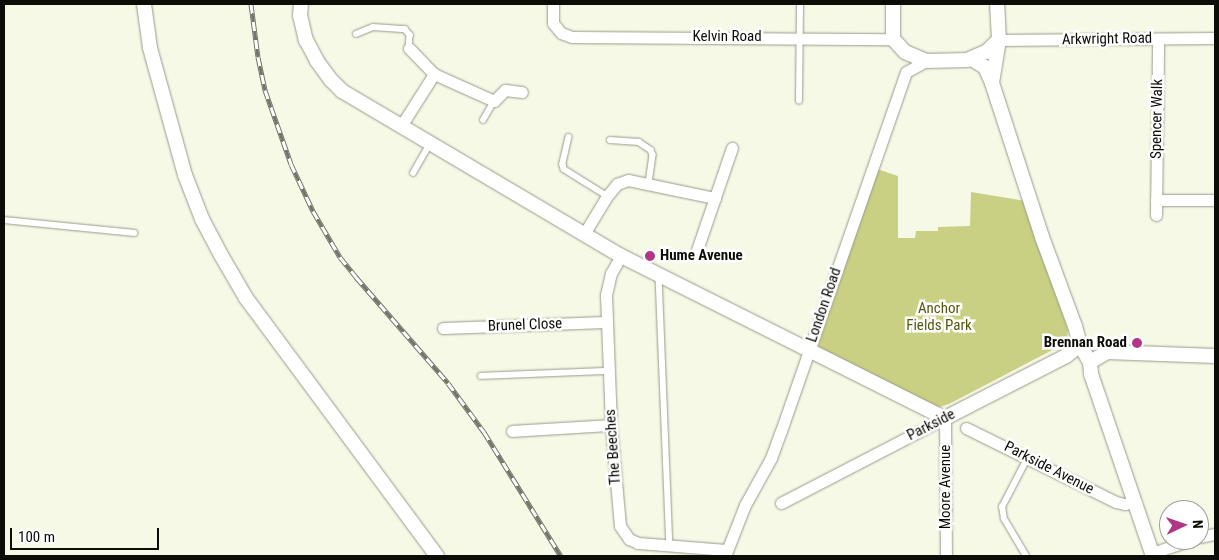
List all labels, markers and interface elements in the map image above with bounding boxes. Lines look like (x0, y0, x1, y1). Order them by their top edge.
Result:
street label: Kelvin Road (692, 28, 762, 46)
street label: Arkwright Road (1062, 29, 1152, 49)
street label: Spencer Walk (1147, 79, 1167, 159)
place label: Hume Avenue (660, 247, 743, 265)
marker: Hume Avenue (644, 250, 656, 262)
street label: London Road (803, 265, 845, 345)
park label: Anchor Fields Park (906, 299, 972, 334)
street label: Brunel Close (487, 315, 563, 335)
place label: Brennan Road (1044, 334, 1127, 352)
marker: Brennan Road (1131, 337, 1143, 349)
street label: Parkside (904, 405, 958, 445)
street label: The Beeches (601, 409, 625, 485)
street label: Parkside Avenue (1001, 438, 1097, 498)
street label: Moore Avenue (937, 445, 955, 529)
north arrow (1159, 500, 1209, 550)
scale bar (12, 518, 161, 550)
text: N (1190, 520, 1206, 529)
text: 100 m (18, 528, 55, 546)

